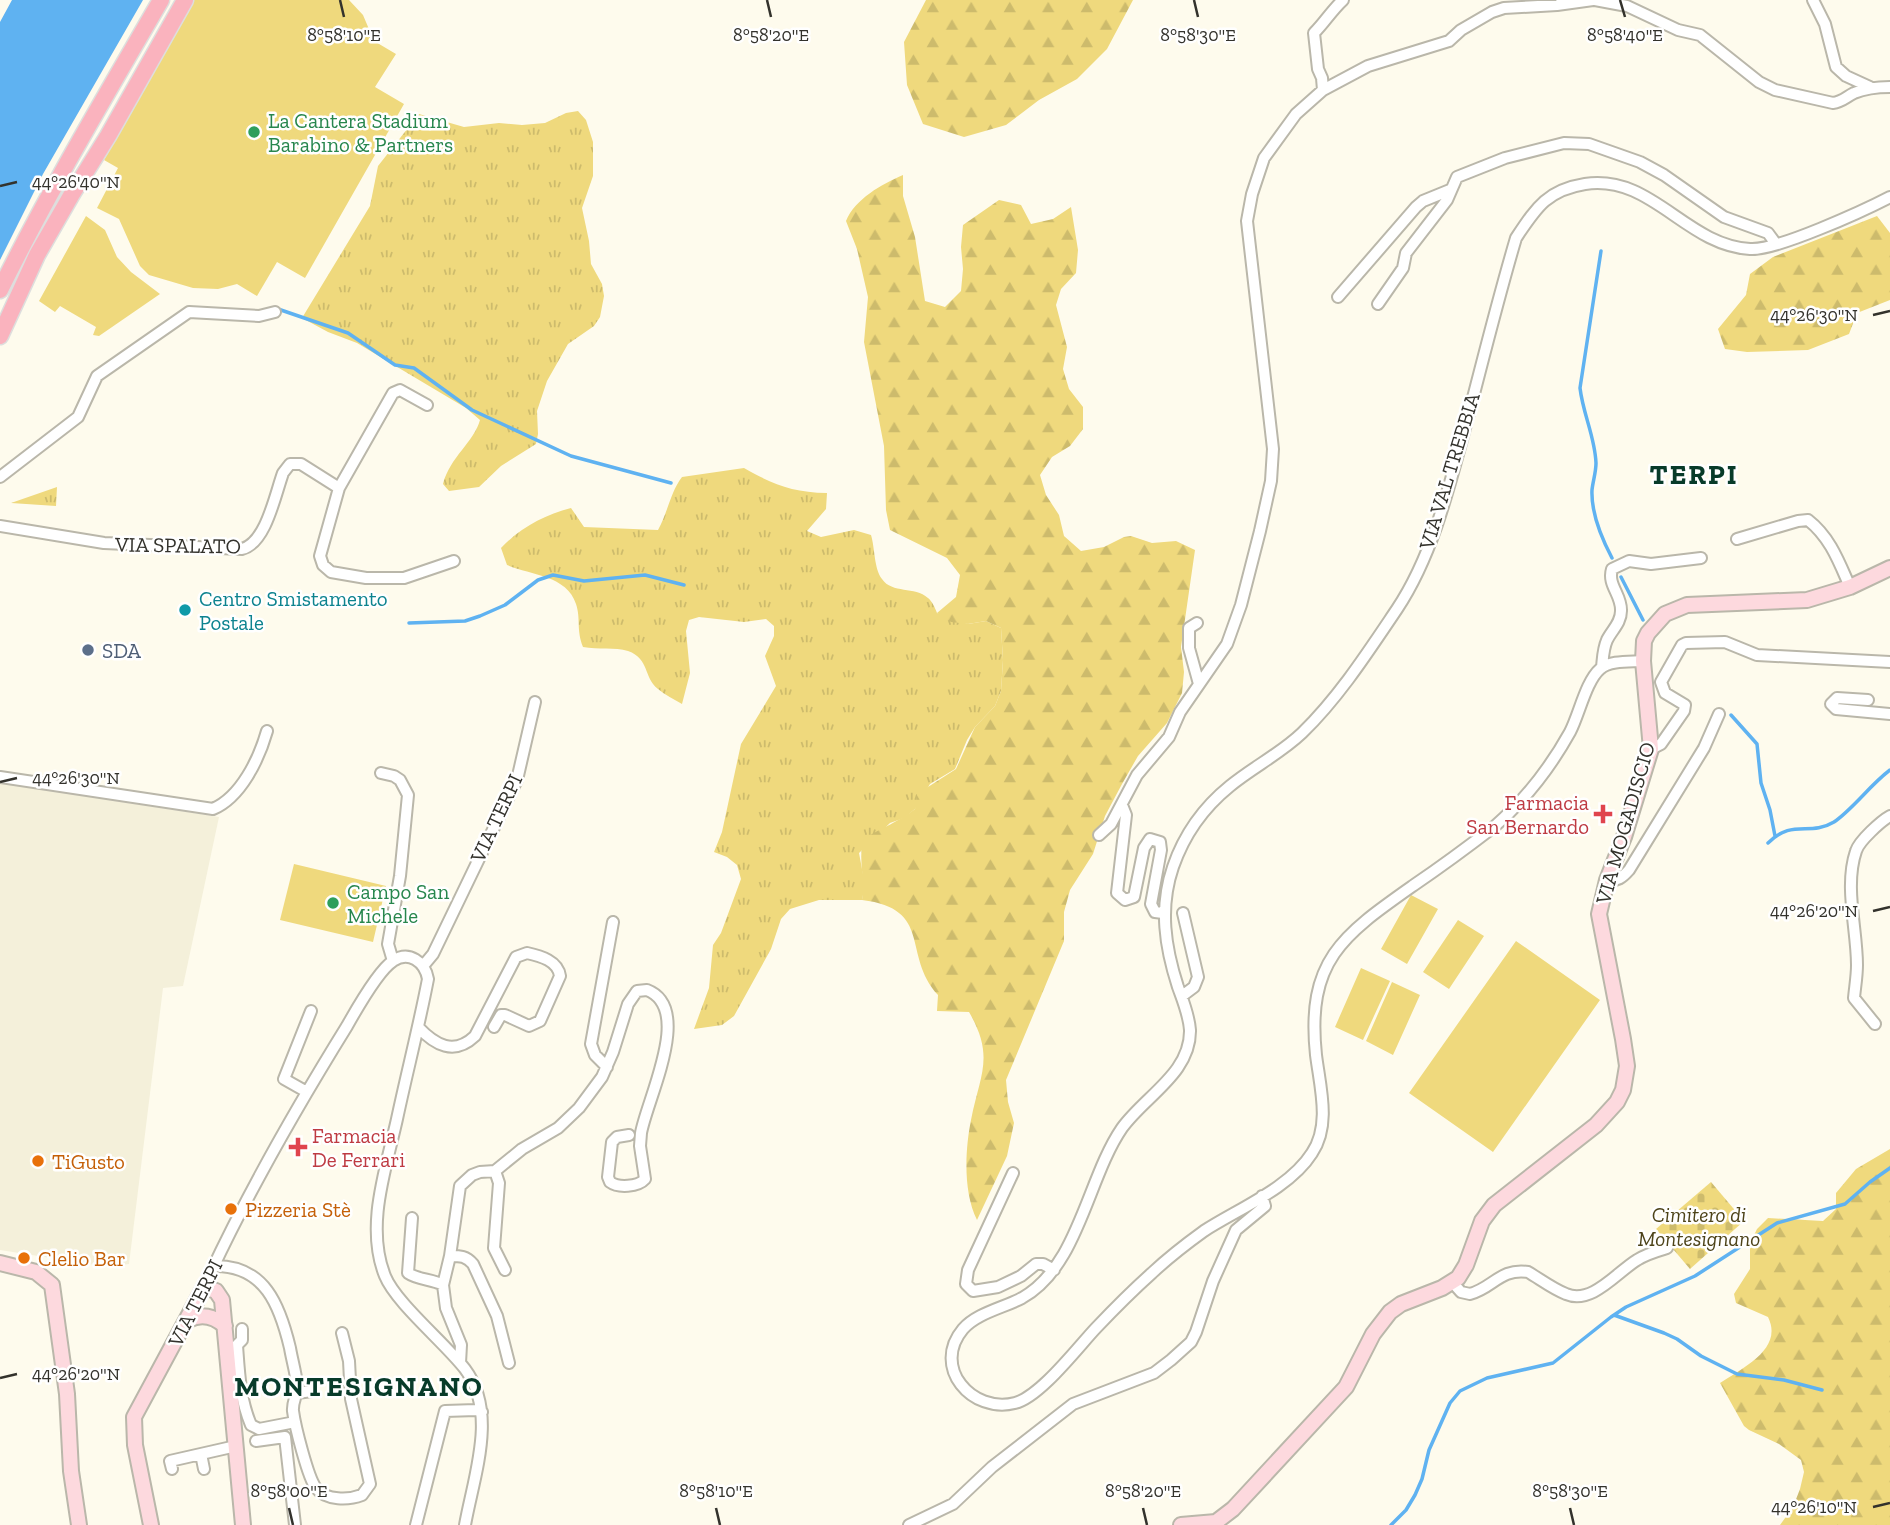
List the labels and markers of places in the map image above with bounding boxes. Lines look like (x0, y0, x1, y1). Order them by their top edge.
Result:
place label: La Cantera Stadium Barabino & Partners (268, 108, 453, 157)
marker: La Cantera Stadium Barabino & Partners (246, 124, 262, 140)
place label: Centro Smistamento Postale (199, 586, 388, 635)
marker: Centro Smistamento Postale (177, 602, 193, 618)
place label: SDA (102, 638, 141, 663)
marker: SDA (80, 642, 96, 658)
place label: Farmacia San Bernardo (1466, 790, 1589, 839)
marker: Farmacia San Bernardo (1595, 806, 1611, 822)
place label: Campo San Michele (347, 879, 449, 928)
marker: Campo San Michele (325, 895, 341, 911)
place label: Farmacia De Ferrari (312, 1123, 405, 1172)
marker: Farmacia De Ferrari (290, 1139, 306, 1155)
place label: TiGusto (52, 1149, 125, 1174)
marker: TiGusto (30, 1153, 46, 1169)
place label: Pizzeria Stè (245, 1197, 351, 1222)
marker: Pizzeria Stè (223, 1201, 239, 1217)
place label: Clelio Bar (38, 1246, 126, 1271)
marker: Clelio Bar (16, 1250, 32, 1266)

